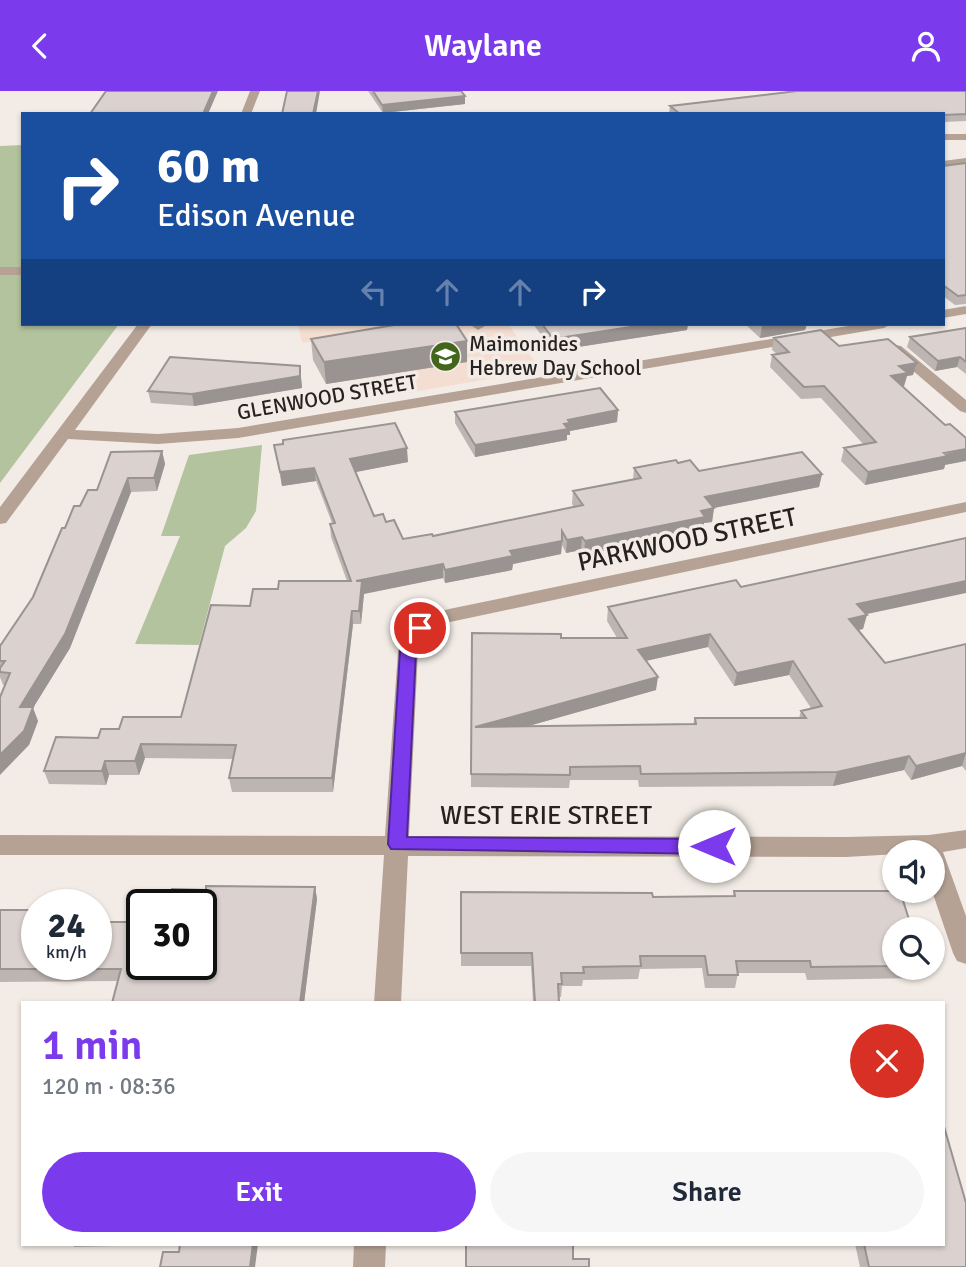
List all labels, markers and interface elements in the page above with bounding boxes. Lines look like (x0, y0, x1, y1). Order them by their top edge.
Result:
text: Waylane (424, 26, 542, 65)
icon: back (21, 27, 59, 65)
icon: person (907, 27, 945, 65)
text: 60 m (157, 136, 260, 196)
icon: right (42, 140, 133, 231)
text: Edison Avenue (157, 196, 356, 235)
icon: left (355, 273, 393, 311)
icon: ahead (428, 273, 466, 311)
icon: ahead (501, 273, 539, 311)
icon: right (574, 273, 612, 311)
place label: Maimonides Hebrew Day School (469, 331, 641, 381)
school or university icon: Maimonides Hebrew Day School (429, 339, 463, 373)
street label: GLENWOOD STREET (235, 368, 420, 426)
street label: PARKWOOD STREET (575, 501, 800, 579)
pin (390, 598, 450, 658)
icon: arrive (401, 609, 439, 647)
street label: WEST ERIE STREET (440, 800, 652, 832)
position arrow (677, 809, 751, 883)
map controls (882, 840, 945, 980)
button: sound (882, 840, 945, 903)
speed limit sign: 30 (126, 889, 217, 980)
text: 24 (48, 904, 85, 947)
button: search (882, 917, 945, 980)
text: km/h (46, 941, 87, 963)
text: 1 min (42, 1020, 143, 1071)
button: close (850, 1024, 924, 1098)
text: 120 m · 08:36 (42, 1072, 176, 1101)
button: Exit (42, 1152, 476, 1232)
button: Share (490, 1152, 924, 1232)

